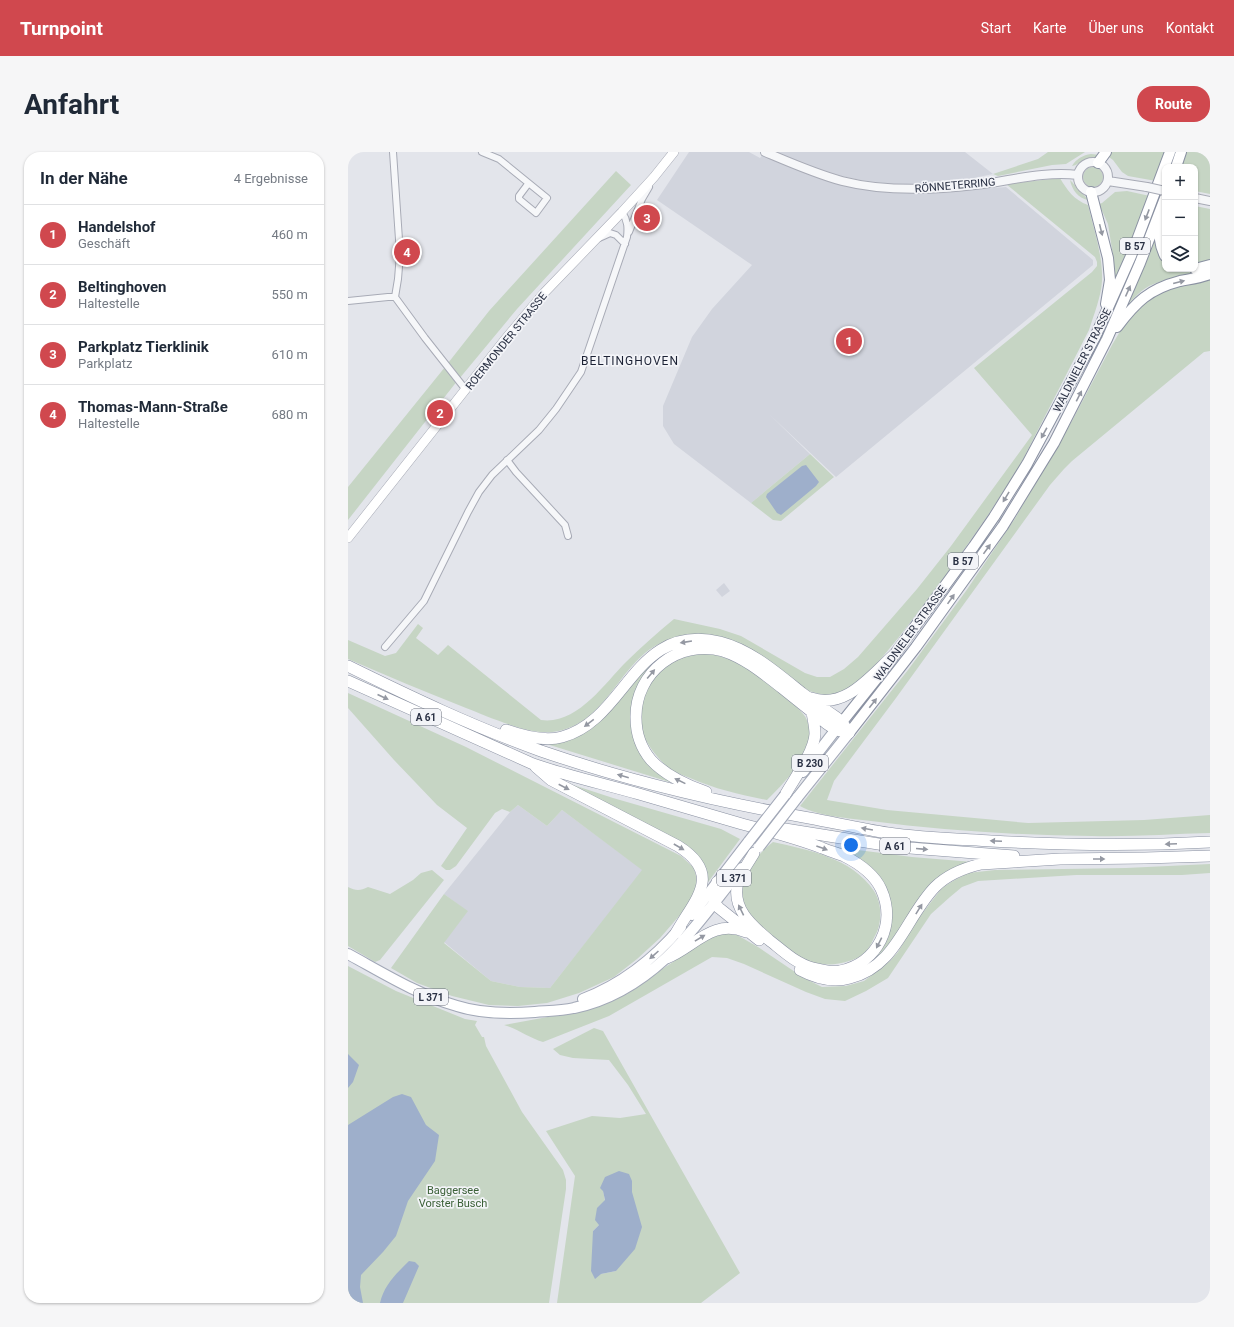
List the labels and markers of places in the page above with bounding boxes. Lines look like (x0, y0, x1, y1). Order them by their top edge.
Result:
pin: 3 (634, 203, 660, 233)
pin: 4 (394, 237, 420, 267)
pin: 1 (836, 326, 862, 356)
pin: 2 (427, 398, 453, 428)

